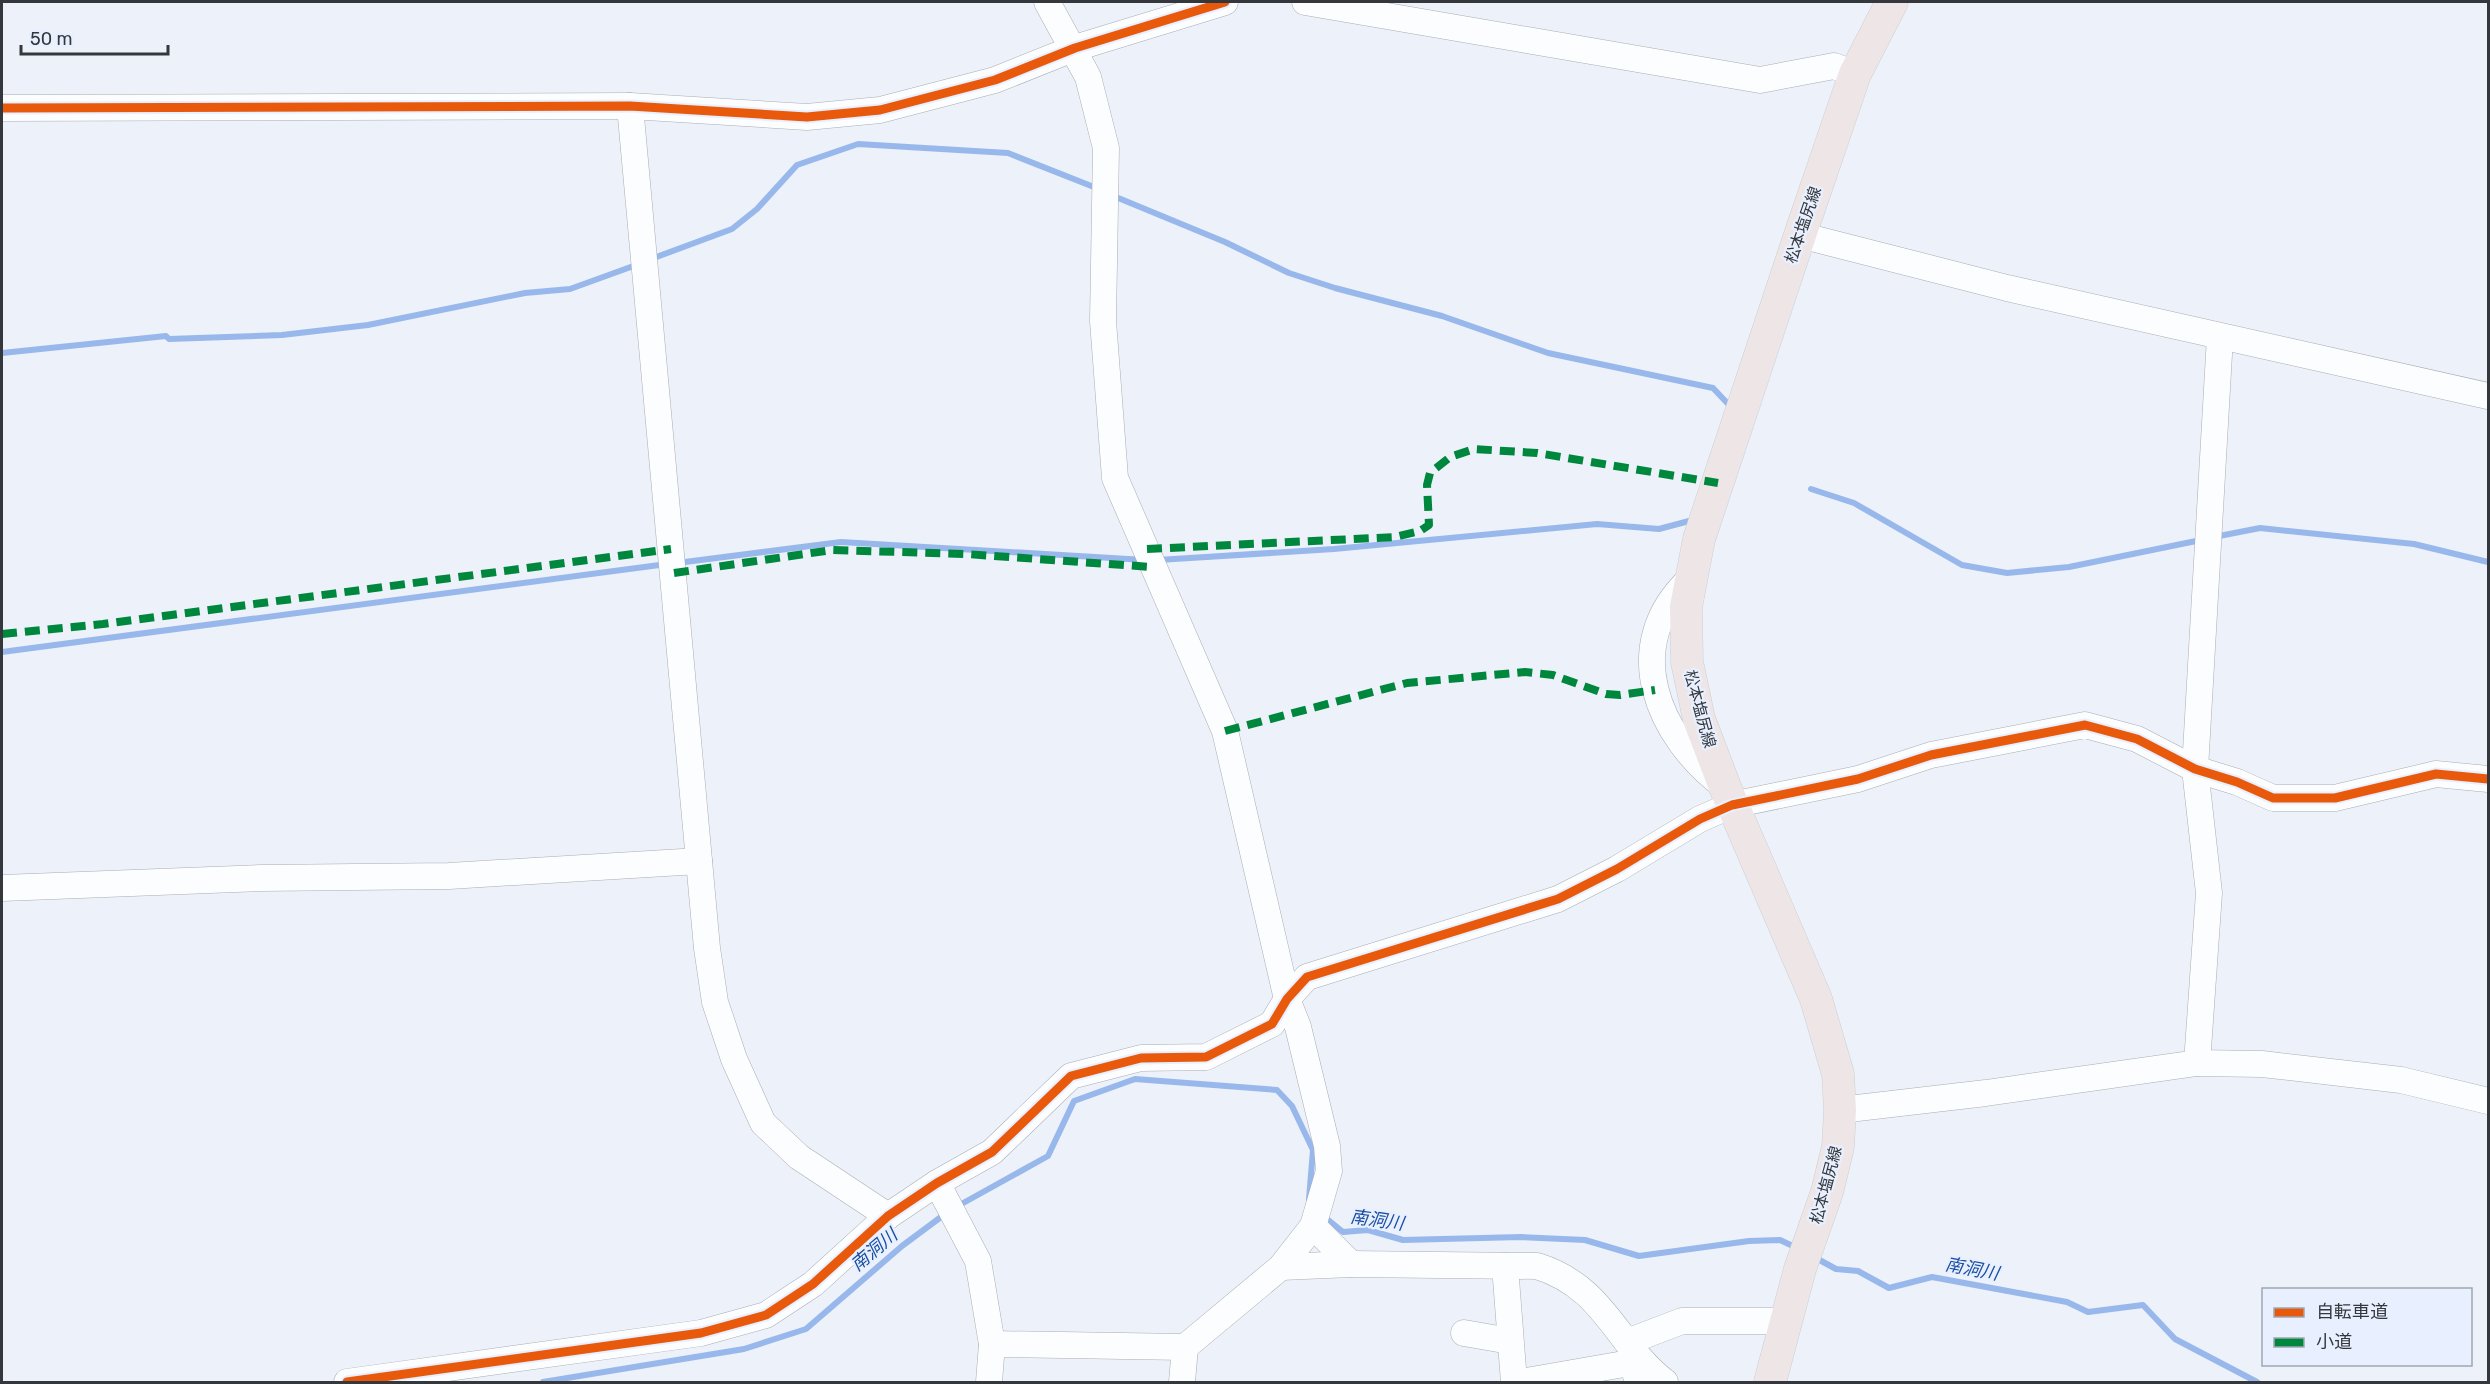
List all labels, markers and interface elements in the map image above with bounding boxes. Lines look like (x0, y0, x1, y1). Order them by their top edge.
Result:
scale bar (21, 18, 168, 56)
text: 50 m (30, 28, 73, 50)
street label: 松本塩尻線 (1781, 184, 1825, 266)
street label: 松本塩尻線 (1680, 668, 1720, 750)
street label: 松本塩尻線 (1806, 1144, 1846, 1226)
water label: 南洞川 (1349, 1205, 1407, 1235)
water label: 南洞川 (846, 1223, 903, 1276)
water label: 南洞川 (1943, 1253, 2003, 1285)
legend (2262, 1288, 2472, 1366)
text: 自転車道 (2316, 1301, 2388, 1323)
text: 小道 (2316, 1331, 2352, 1353)

